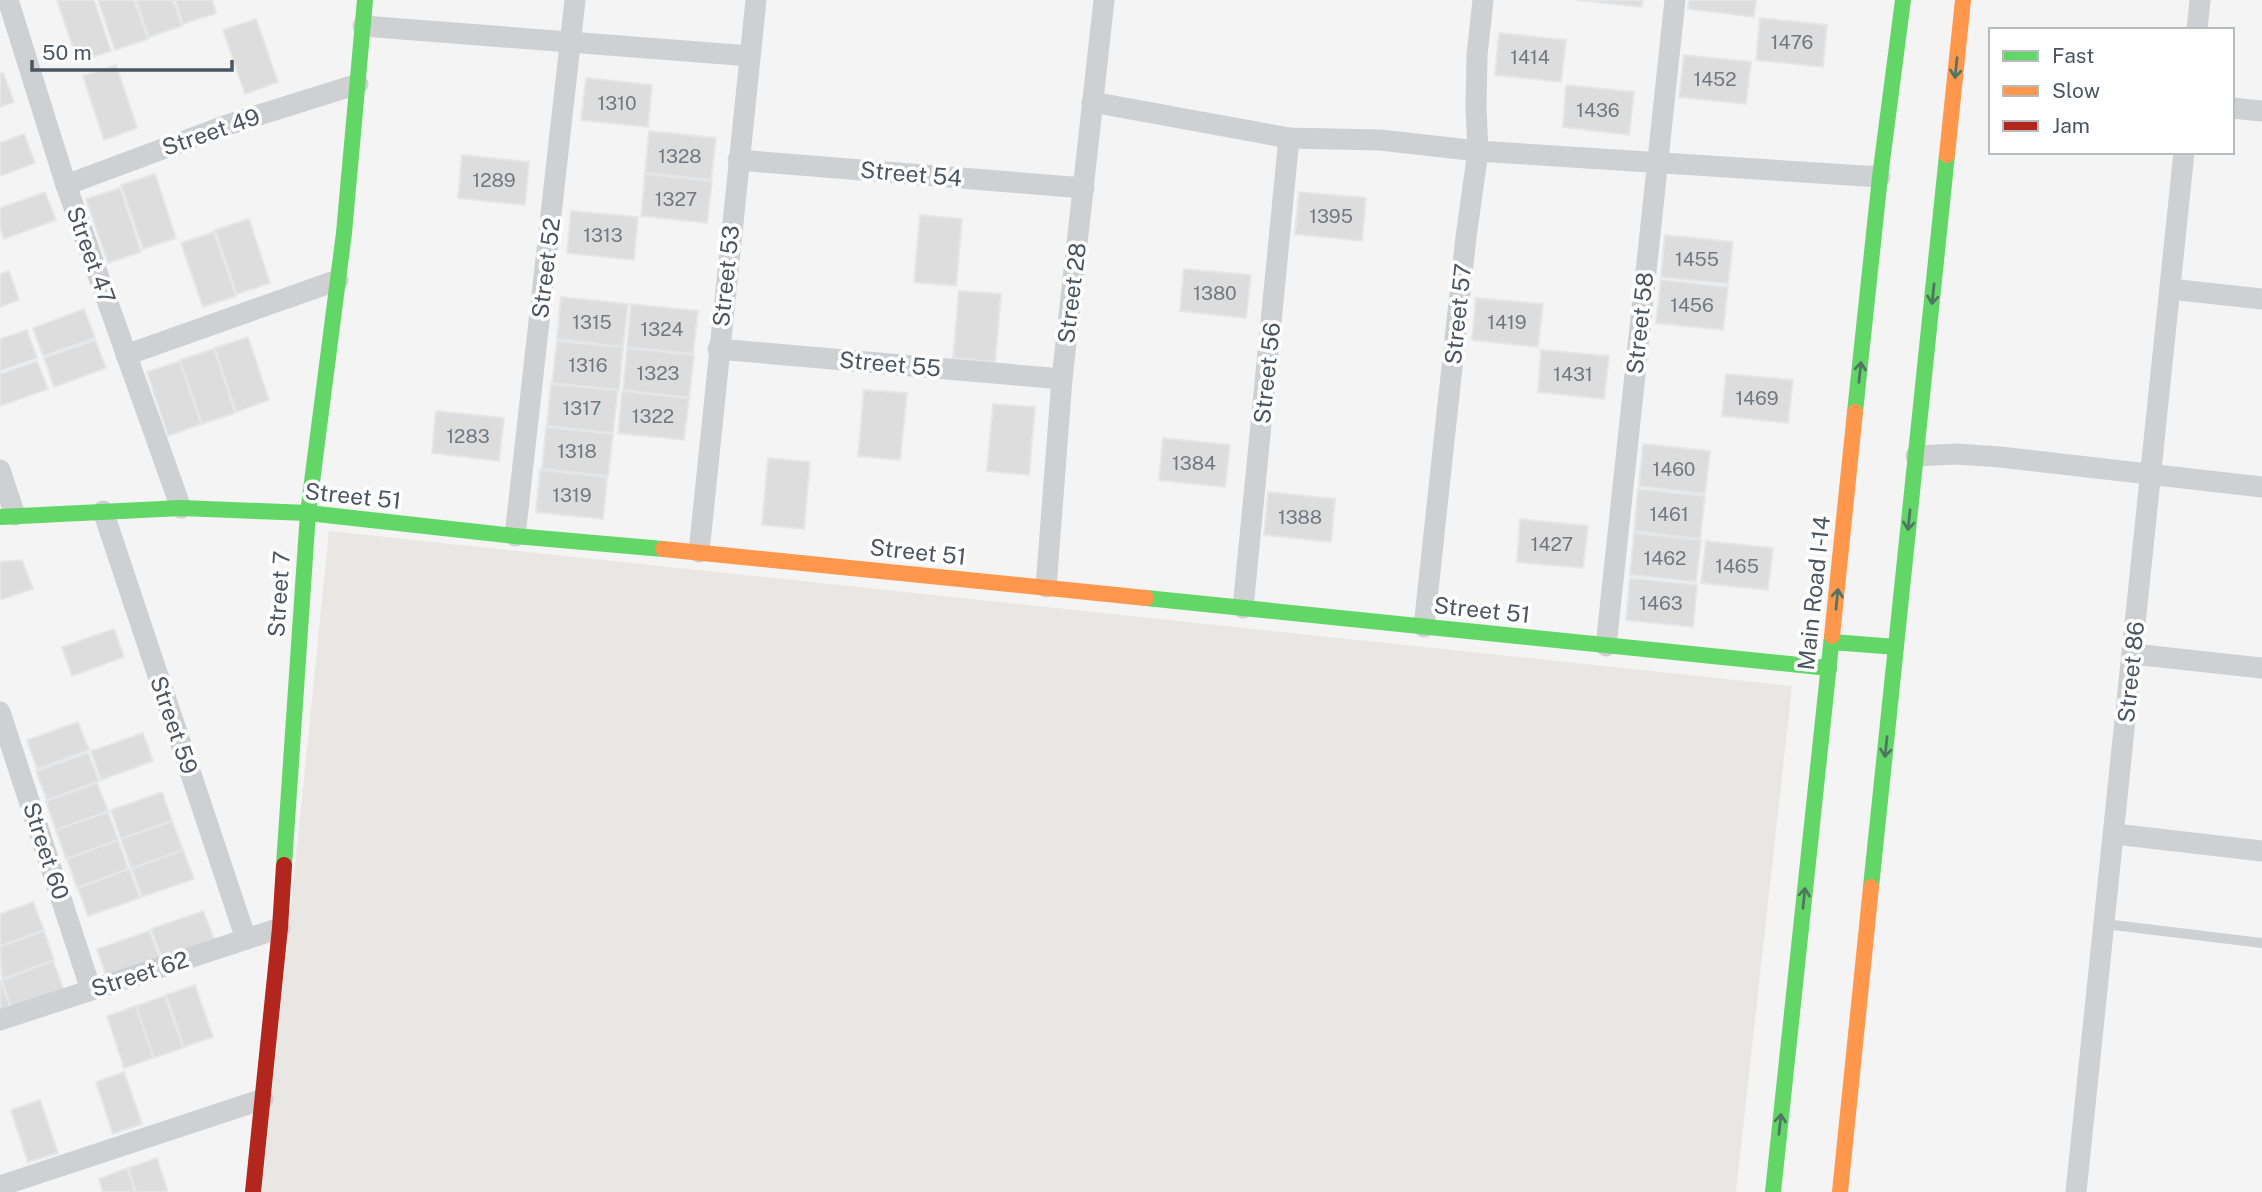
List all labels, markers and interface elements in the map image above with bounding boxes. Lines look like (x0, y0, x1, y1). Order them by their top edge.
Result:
scale bar (32, 28, 231, 72)
legend (1989, 28, 2234, 154)
house number: 1476 (1771, 31, 1813, 53)
text: 50 m (42, 40, 92, 65)
text: Fast (2052, 43, 2094, 68)
house number: 1414 (1510, 46, 1550, 68)
one-way arrow (1949, 56, 1962, 79)
house number: 1452 (1693, 68, 1737, 90)
text: Slow (2052, 78, 2100, 103)
house number: 1310 (597, 92, 637, 114)
house number: 1436 (1576, 99, 1620, 121)
street label: Street 49 (158, 102, 263, 161)
text: Jam (2052, 113, 2090, 138)
house number: 1328 (658, 145, 702, 167)
street label: Street 54 (859, 156, 963, 191)
house number: 1289 (472, 169, 516, 191)
house number: 1327 (655, 188, 697, 210)
street label: Street 47 (62, 203, 121, 307)
house number: 1395 (1309, 205, 1353, 227)
street label: Street 52 (526, 216, 565, 320)
house number: 1313 (583, 224, 623, 246)
street label: Street 53 (707, 224, 744, 328)
street label: Street 28 (1052, 241, 1091, 345)
house number: 1455 (1675, 248, 1719, 270)
street label: Street 57 (1439, 262, 1476, 366)
street label: Street 58 (1621, 271, 1658, 375)
house number: 1380 (1193, 282, 1237, 304)
one-way arrow (1926, 282, 1939, 305)
house number: 1456 (1670, 294, 1714, 316)
house number: 1315 (572, 311, 612, 333)
house number: 1419 (1487, 311, 1527, 333)
house number: 1324 (641, 318, 684, 340)
street label: Street 56 (1248, 321, 1285, 425)
street label: Street 55 (838, 346, 942, 381)
house number: 1316 (568, 354, 608, 376)
house number: 1323 (637, 362, 680, 384)
one-way arrow (1854, 362, 1867, 384)
house number: 1431 (1553, 363, 1593, 385)
house number: 1469 (1735, 387, 1779, 409)
house number: 1317 (563, 397, 601, 419)
house number: 1322 (632, 405, 674, 427)
house number: 1283 (446, 425, 490, 447)
house number: 1318 (557, 440, 597, 462)
house number: 1384 (1172, 452, 1216, 474)
house number: 1460 (1652, 458, 1696, 480)
street label: Street 51 (303, 477, 403, 514)
house number: 1319 (552, 484, 592, 506)
house number: 1461 (1649, 503, 1689, 525)
house number: 1388 (1278, 506, 1322, 528)
one-way arrow (1902, 509, 1915, 531)
street label: Main Road I-14 (1792, 514, 1835, 671)
street label: Street 51 (868, 533, 968, 570)
house number: 1427 (1531, 533, 1573, 555)
house number: 1462 (1644, 547, 1686, 569)
street label: Street 7 (262, 550, 295, 638)
house number: 1465 (1715, 555, 1759, 577)
one-way arrow (1831, 588, 1844, 611)
street label: Street 51 (1432, 591, 1532, 628)
house number: 1463 (1639, 592, 1683, 614)
street label: Street 86 (2112, 620, 2149, 724)
street label: Street 59 (145, 672, 204, 777)
one-way arrow (1879, 735, 1892, 758)
street label: Street 60 (18, 799, 75, 903)
one-way arrow (1798, 887, 1811, 910)
street label: Street 62 (88, 945, 192, 1002)
one-way arrow (1774, 1113, 1787, 1136)

